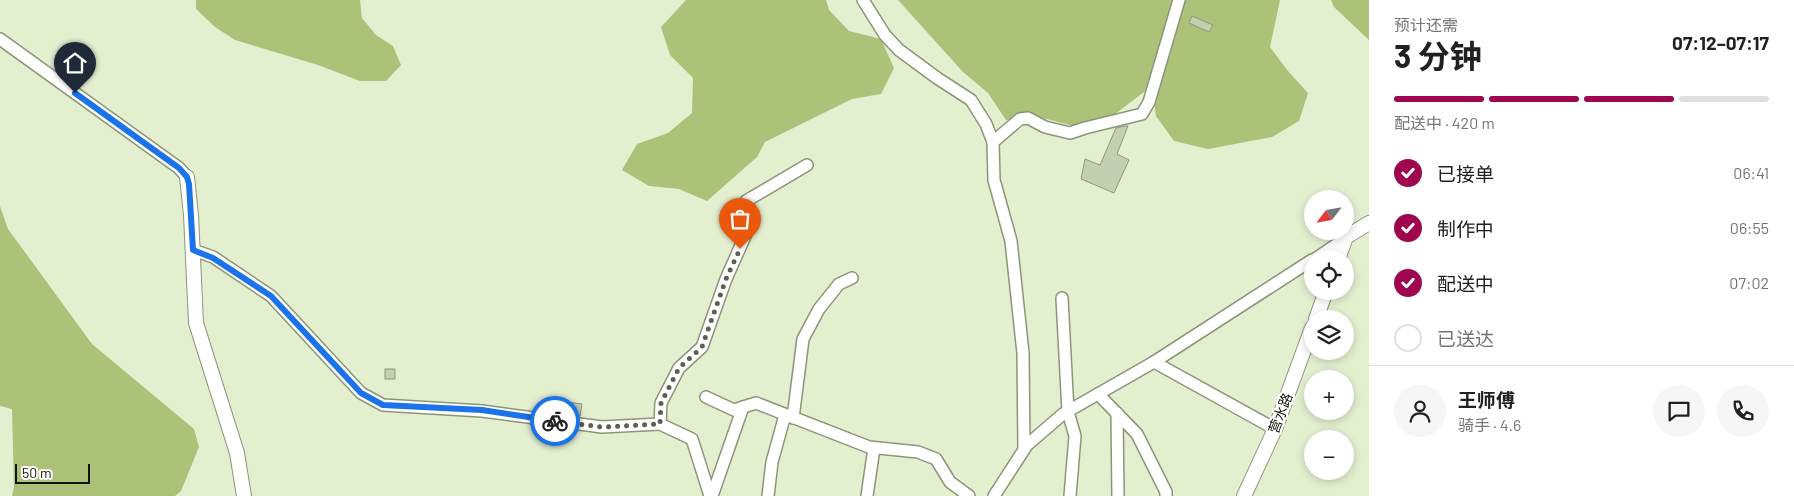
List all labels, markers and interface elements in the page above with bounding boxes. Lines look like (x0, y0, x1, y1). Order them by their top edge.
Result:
text: 预计还需 (1394, 15, 1458, 34)
text: 07:12–07:17 (1672, 31, 1769, 54)
text: 3 分钟 (1394, 36, 1482, 74)
pin (54, 42, 96, 93)
icon: home (61, 49, 89, 77)
text: 配送中 · 420 m (1394, 113, 1495, 132)
icon: check (1394, 159, 1422, 187)
text: 已接单 (1437, 162, 1494, 185)
text: 06:41 (1733, 163, 1769, 182)
north arrow (1304, 190, 1354, 240)
map controls (1304, 190, 1354, 480)
pin (719, 198, 761, 249)
icon: bag (726, 205, 754, 233)
icon: check (1394, 214, 1422, 242)
text: 制作中 (1437, 217, 1494, 240)
text: 06:55 (1730, 218, 1769, 237)
button: locate (1304, 250, 1354, 300)
icon: check (1394, 269, 1422, 297)
text: 配送中 (1437, 272, 1494, 295)
text: 07:02 (1729, 273, 1769, 292)
button: layers (1304, 310, 1354, 360)
text: 已送达 (1437, 327, 1494, 350)
button: + (1304, 370, 1354, 420)
button: person (1394, 385, 1446, 437)
button: chat (1653, 385, 1705, 437)
button: phone (1717, 385, 1769, 437)
text: 王师傅 (1458, 388, 1515, 411)
street label: 营水路 (1265, 390, 1295, 436)
courier (530, 396, 580, 446)
icon: bike (541, 407, 569, 435)
text: 骑手 · 4.6 (1458, 415, 1521, 434)
button: − (1304, 430, 1354, 480)
scale bar (15, 461, 90, 484)
text: 50 m (22, 464, 51, 481)

